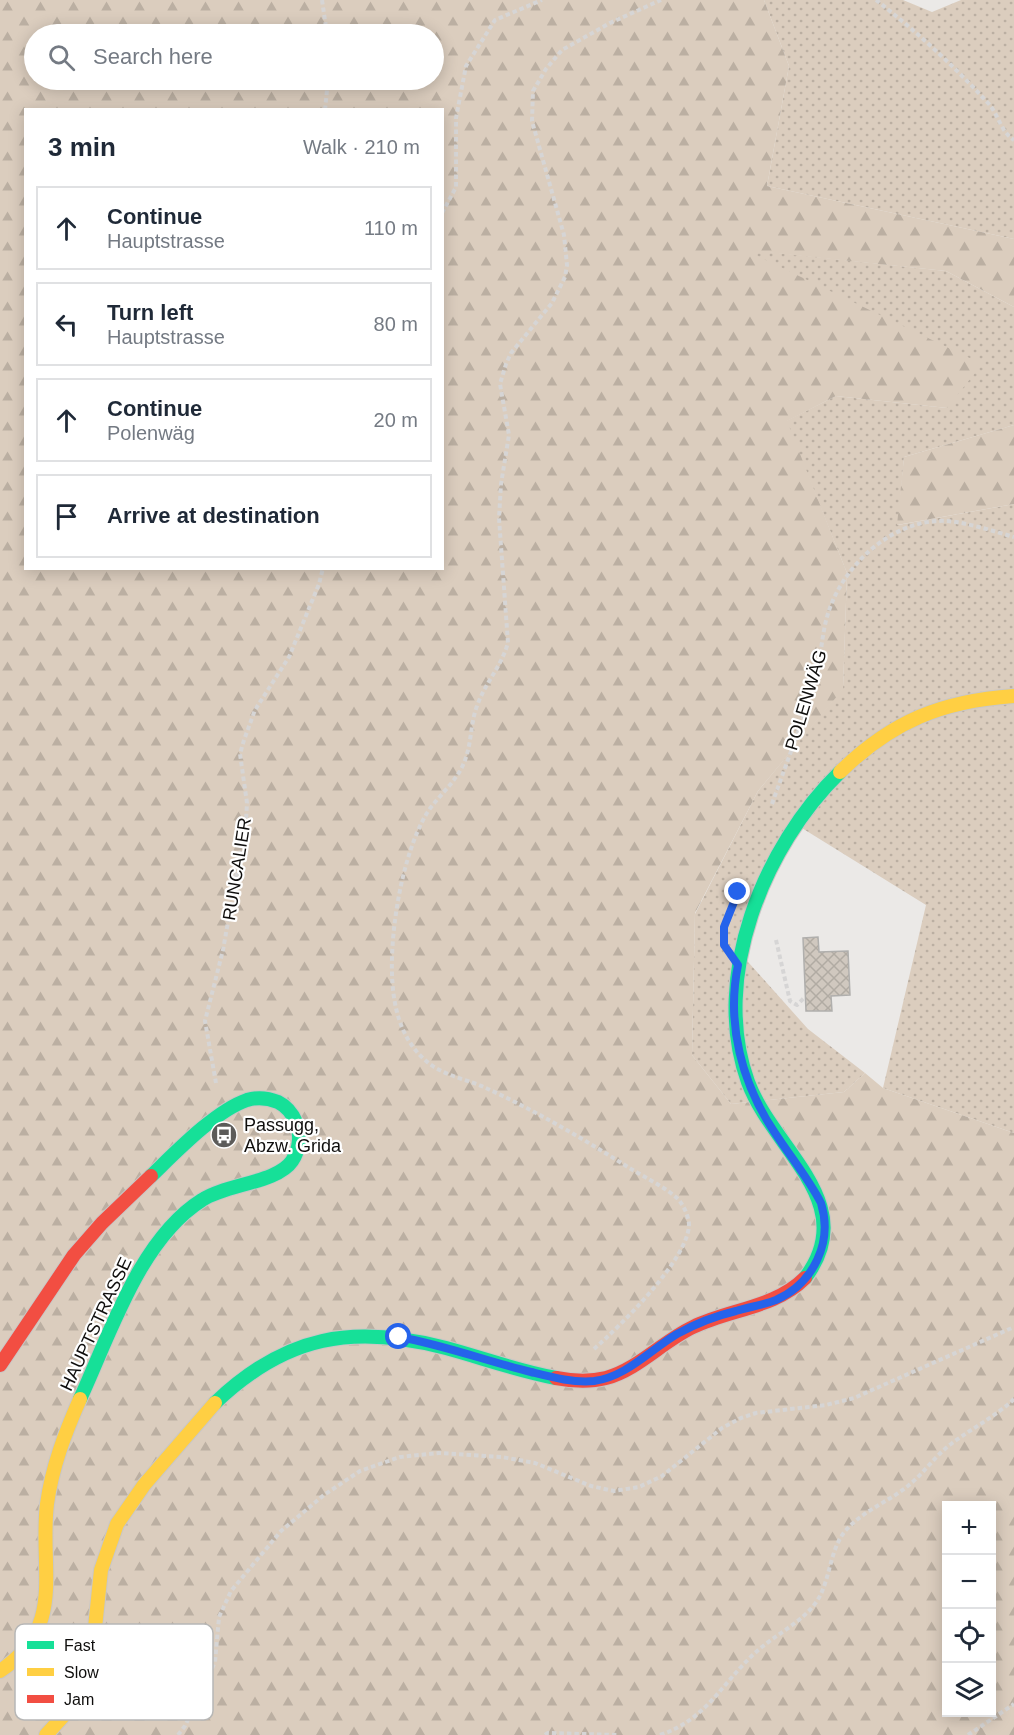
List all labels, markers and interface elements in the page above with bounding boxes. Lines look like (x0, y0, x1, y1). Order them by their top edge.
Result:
search box (24, 24, 444, 90)
icon: search (45, 41, 78, 74)
text: Search here (93, 44, 213, 69)
text: 3 min (48, 132, 116, 162)
text: Walk · 210 m (303, 136, 420, 158)
text: Continue (107, 204, 202, 229)
icon: ahead (50, 212, 83, 245)
text: 110 m (364, 217, 418, 239)
text: Hauptstrasse (107, 230, 225, 252)
text: Turn left (107, 300, 193, 325)
icon: left (50, 308, 83, 341)
text: 80 m (374, 313, 418, 335)
text: Hauptstrasse (107, 326, 225, 348)
text: Continue (107, 396, 202, 421)
icon: ahead (50, 404, 83, 437)
text: 20 m (374, 409, 418, 431)
text: Polenwäg (107, 422, 195, 444)
icon: arrive (50, 500, 83, 533)
text: Arrive at destination (107, 503, 320, 528)
street label: POLENWÄG (781, 647, 831, 753)
street label: RUNCALIER (219, 816, 255, 922)
route end (724, 878, 750, 904)
place label: Passugg, Abzw. Grida (244, 1115, 342, 1156)
bus stop icon: Passugg, Abzw. Grida (209, 1120, 239, 1150)
street label: HAUPTSTRASSE (56, 1254, 136, 1394)
route start (385, 1323, 411, 1349)
map controls (942, 1501, 996, 1717)
button: + (942, 1501, 996, 1555)
button: − (942, 1555, 996, 1609)
button: locate (942, 1609, 996, 1663)
legend (15, 1624, 213, 1720)
text: Fast (64, 1637, 96, 1654)
button: layers (942, 1663, 996, 1717)
text: Slow (64, 1664, 99, 1681)
text: Jam (64, 1691, 94, 1708)

